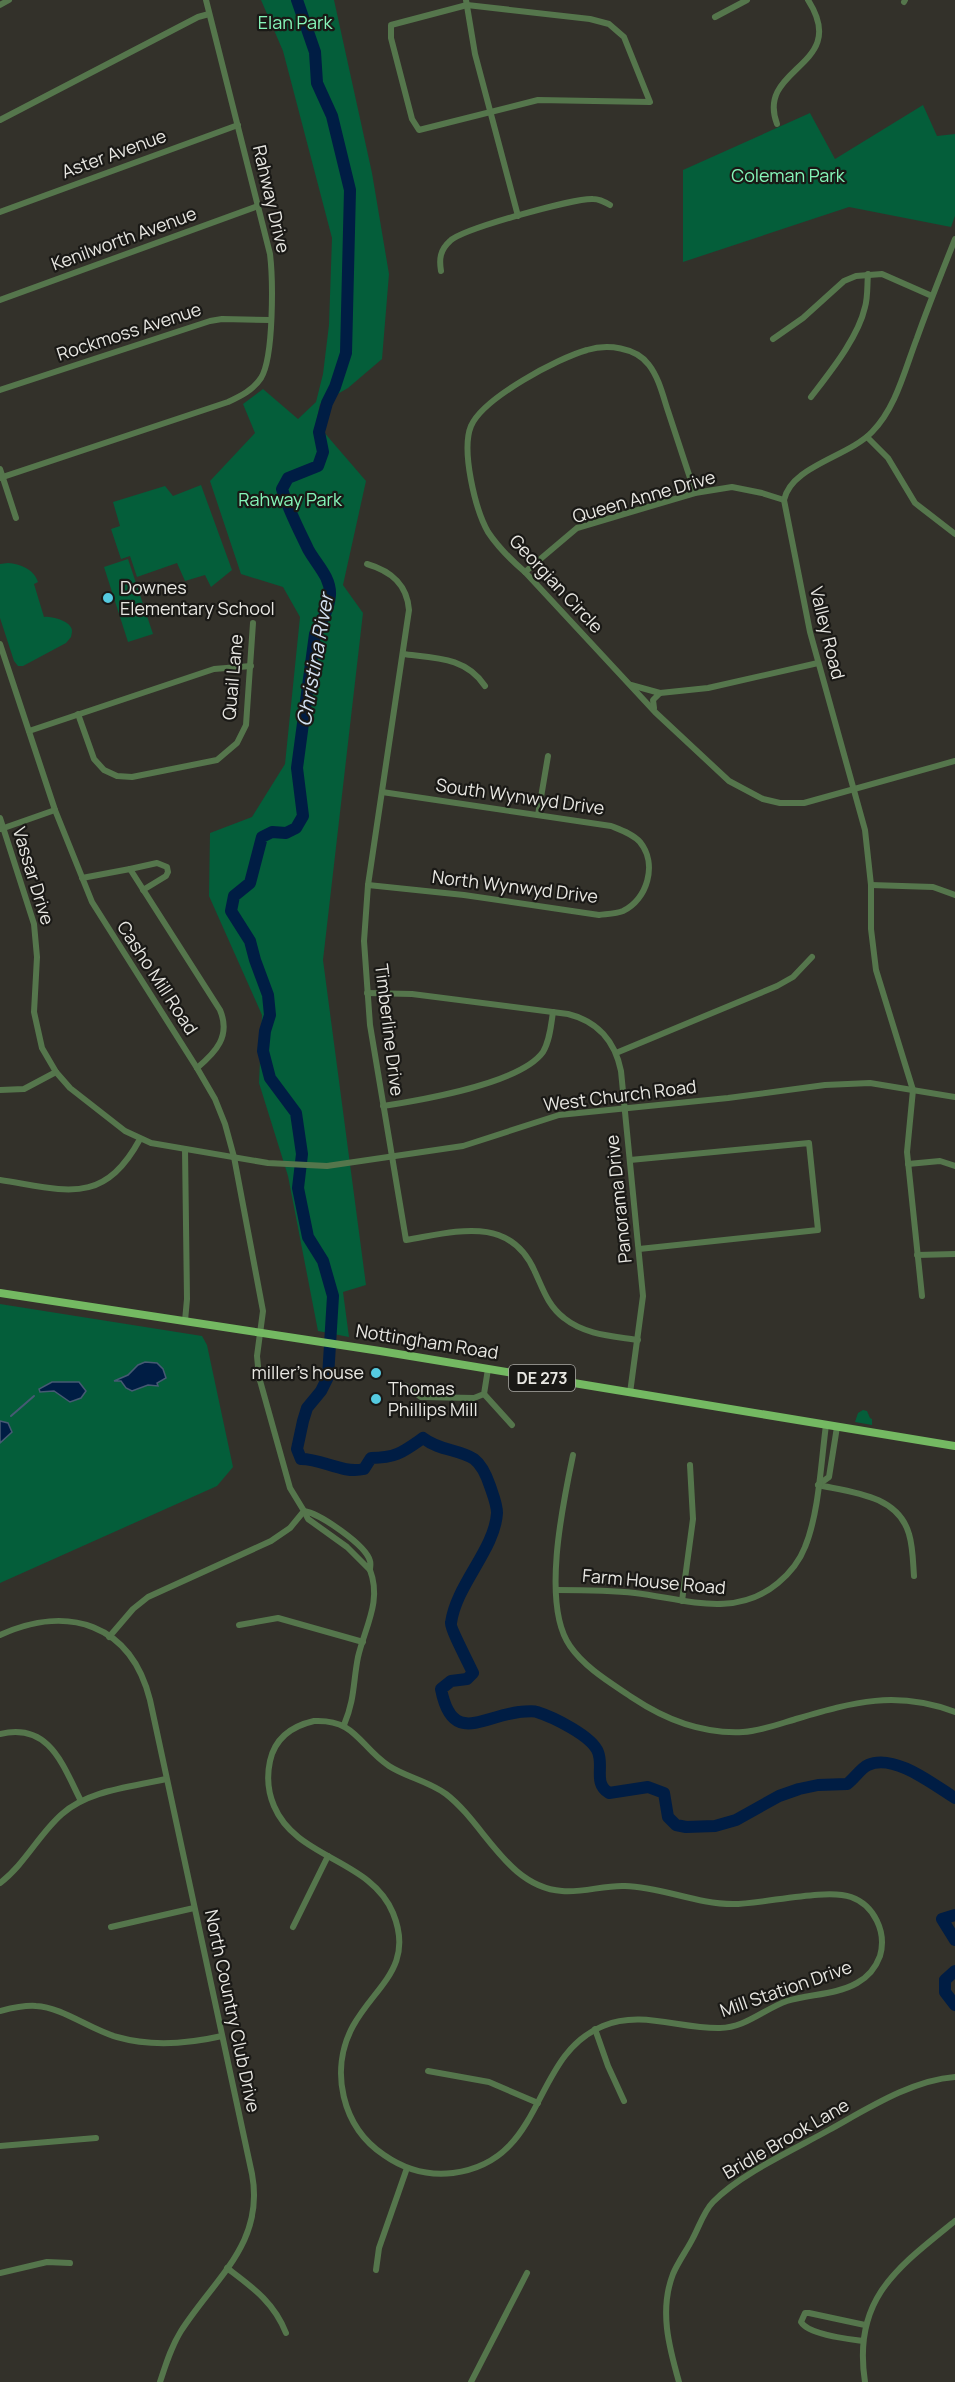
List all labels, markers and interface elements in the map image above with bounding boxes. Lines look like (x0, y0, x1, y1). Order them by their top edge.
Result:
park label: Elan Park (258, 10, 333, 34)
street label: Aster Avenue (58, 123, 169, 183)
street label: Rahway Drive (248, 143, 296, 255)
park label: Coleman Park (731, 163, 846, 187)
street label: Kenilworth Avenue (48, 201, 200, 276)
street label: Rockmoss Avenue (53, 296, 204, 366)
street label: Queen Anne Drive (569, 464, 718, 528)
park label: Rahway Park (238, 487, 343, 511)
street label: Georgian Circle (505, 529, 609, 638)
place label: Downes Elementary School (120, 575, 275, 620)
street label: Valley Road (805, 584, 851, 682)
water label: Christina River (290, 589, 340, 728)
marker: Downes Elementary School (101, 591, 115, 605)
street label: Quail Lane (216, 633, 248, 721)
street label: South Wynwyd Drive (434, 772, 606, 820)
street label: Vassar Drive (8, 824, 60, 928)
street label: North Wynwyd Drive (431, 864, 600, 908)
street label: Casho Mill Road (112, 916, 204, 1039)
street label: Timberline Drive (370, 962, 410, 1097)
street label: West Church Road (542, 1074, 698, 1116)
street label: Panorama Drive (599, 1134, 637, 1264)
street label: Nottingham Road (354, 1318, 500, 1364)
place label: miller's house (252, 1360, 364, 1384)
road number: DE 273 (509, 1365, 575, 1391)
marker: miller's house (369, 1366, 383, 1380)
place label: Thomas Phillips Mill (388, 1376, 478, 1421)
marker: Thomas Phillips Mill (369, 1392, 383, 1406)
street label: Farm House Road (581, 1563, 727, 1599)
street label: North Country Club Drive (200, 1907, 266, 2114)
street label: Mill Station Drive (716, 1954, 855, 2022)
street label: Bridle Brook Lane (718, 2092, 853, 2184)

